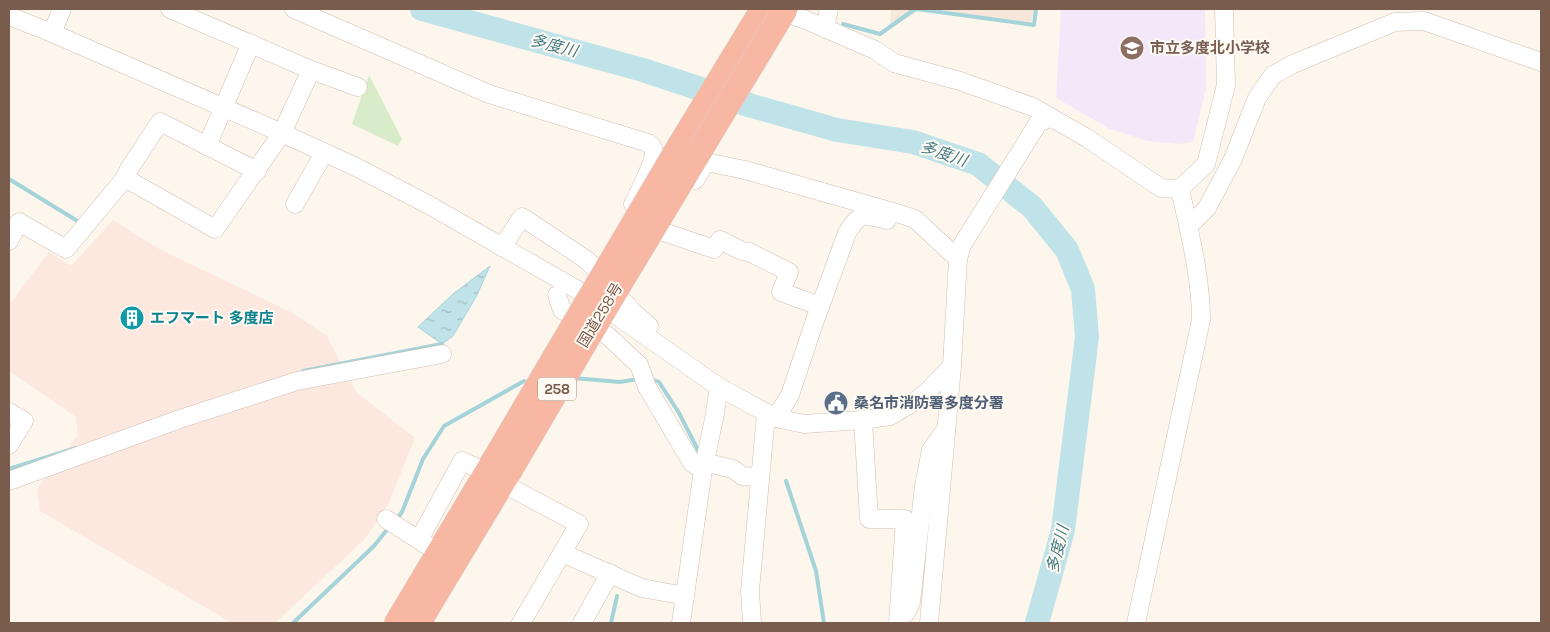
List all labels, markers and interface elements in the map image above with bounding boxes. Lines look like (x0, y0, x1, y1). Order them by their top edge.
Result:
water label: 多度川 (528, 29, 582, 62)
school or university icon: 市立多度北小学校 (1119, 35, 1145, 61)
place label: 市立多度北小学校 (1150, 38, 1270, 57)
water label: 多度川 (918, 136, 972, 172)
street label: 国道258号 (573, 279, 626, 351)
building icon: エフマート 多度店 (119, 305, 145, 331)
place label: エフマート 多度店 (150, 308, 274, 327)
road number: 258 (538, 378, 576, 400)
public building icon: 桑名市消防署多度分署 (823, 390, 849, 416)
place label: 桑名市消防署多度分署 (854, 393, 1004, 412)
water label: 多度川 (1041, 521, 1074, 575)

